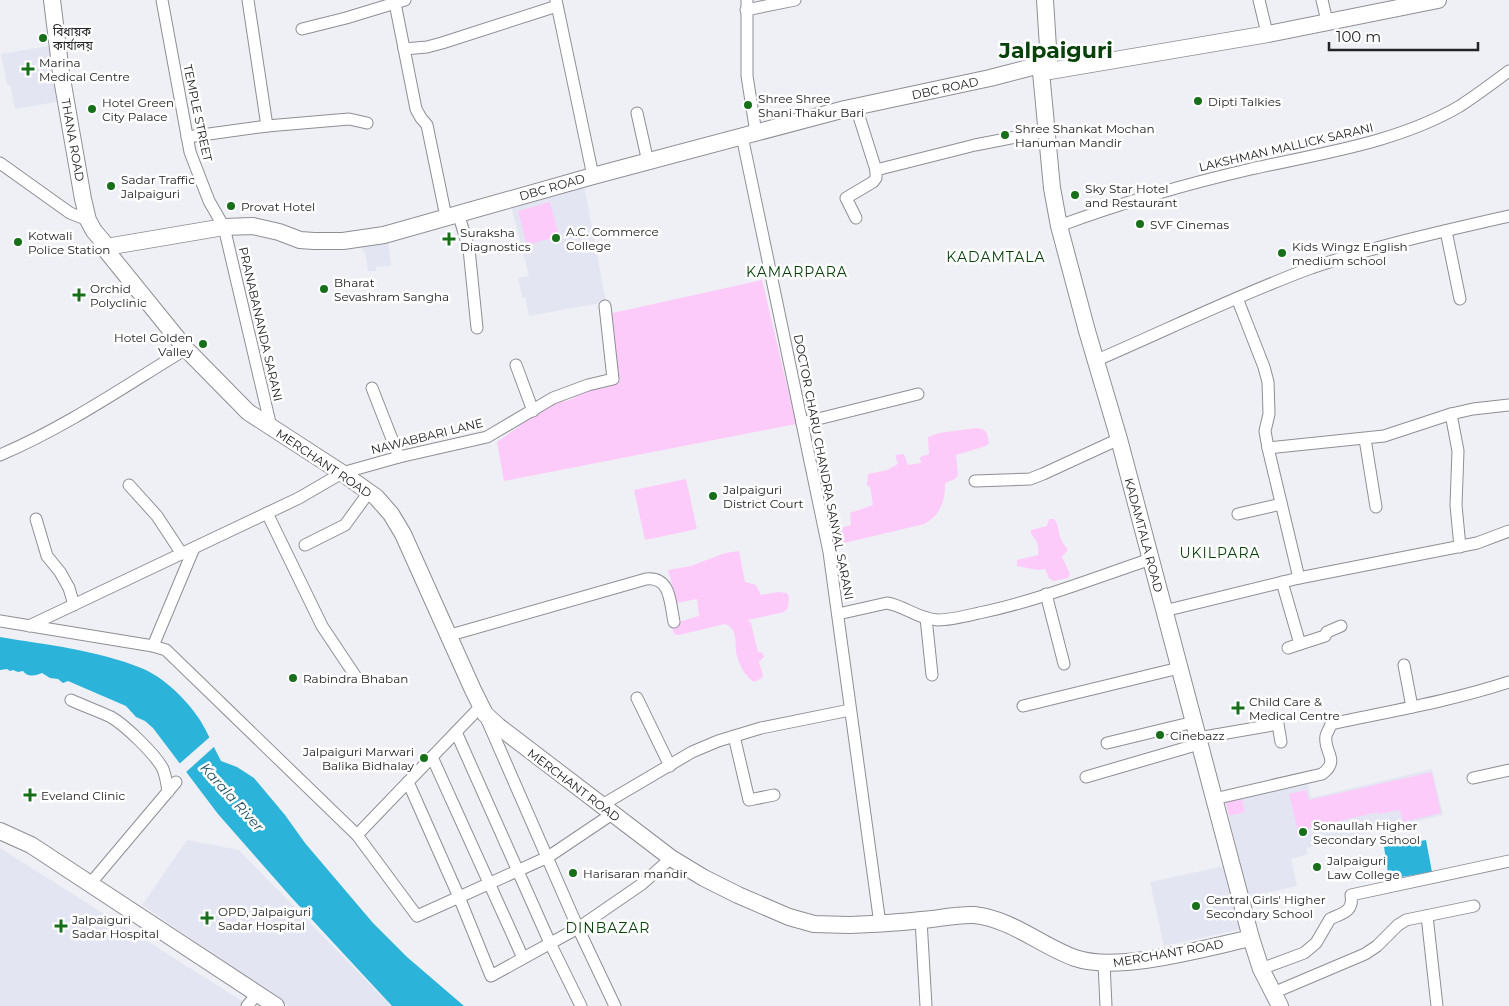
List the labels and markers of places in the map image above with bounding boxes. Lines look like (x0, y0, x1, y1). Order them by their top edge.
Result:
place label: বিধায়ক কার্যালয় (52, 24, 93, 53)
marker: বিধায়ক কার্যালয় (37, 32, 49, 44)
place label: Marina Medical Centre (39, 55, 130, 84)
marker: Marina Medical Centre (21, 62, 35, 76)
place label: Shree Shree Shani Thakur Bari (758, 91, 864, 120)
place label: Dipti Talkies (1208, 94, 1281, 109)
place label: Hotel Green City Palace (102, 95, 174, 124)
marker: Dipti Talkies (1192, 95, 1204, 107)
marker: Shree Shree Shani Thakur Bari (742, 99, 754, 111)
marker: Hotel Green City Palace (86, 103, 98, 115)
place label: Shree Shankat Mochan Hanuman Mandir (1015, 121, 1155, 150)
marker: Shree Shankat Mochan Hanuman Mandir (999, 129, 1011, 141)
place label: Sadar Traffic Jalpaiguri (120, 172, 195, 201)
marker: Sadar Traffic Jalpaiguri (105, 180, 117, 192)
place label: Sky Star Hotel and Restaurant (1085, 181, 1178, 210)
marker: Sky Star Hotel and Restaurant (1069, 189, 1081, 201)
place label: Provat Hotel (241, 199, 315, 214)
marker: Provat Hotel (225, 200, 237, 212)
place label: SVF Cinemas (1150, 217, 1229, 232)
marker: SVF Cinemas (1134, 218, 1146, 230)
place label: A.C. Commerce College (566, 224, 659, 253)
place label: Suraksha Diagnostics (460, 225, 531, 254)
place label: Kotwali Police Station (28, 228, 110, 257)
marker: Suraksha Diagnostics (442, 232, 456, 246)
marker: A.C. Commerce College (550, 232, 562, 244)
marker: Kotwali Police Station (12, 236, 24, 248)
place label: Kids Wingz English medium school (1292, 239, 1408, 268)
marker: Kids Wingz English medium school (1276, 247, 1288, 259)
place label: Bharat Sevashram Sangha (334, 275, 449, 304)
place label: Orchid Polyclinic (90, 281, 147, 310)
marker: Bharat Sevashram Sangha (318, 283, 330, 295)
marker: Orchid Polyclinic (72, 288, 86, 302)
place label: Hotel Golden Valley (114, 330, 193, 359)
marker: Hotel Golden Valley (197, 338, 209, 350)
place label: Jalpaiguri District Court (722, 482, 803, 511)
marker: Jalpaiguri District Court (707, 490, 719, 502)
place label: Rabindra Bhaban (303, 671, 408, 686)
marker: Rabindra Bhaban (287, 672, 299, 684)
place label: Child Care & Medical Centre (1249, 694, 1340, 723)
marker: Child Care & Medical Centre (1231, 701, 1245, 715)
place label: Cinebazz (1170, 728, 1225, 743)
marker: Cinebazz (1154, 729, 1166, 741)
place label: Jalpaiguri Marwari Balika Bidhalay (302, 744, 414, 773)
marker: Jalpaiguri Marwari Balika Bidhalay (418, 752, 430, 764)
marker: Eveland Clinic (23, 788, 37, 802)
place label: Eveland Clinic (41, 788, 125, 803)
place label: Sonaullah Higher Secondary School (1313, 818, 1420, 847)
marker: Sonaullah Higher Secondary School (1297, 826, 1309, 838)
place label: Jalpaiguri Law College (1326, 853, 1400, 882)
marker: Jalpaiguri Law College (1311, 861, 1323, 873)
place label: Harisaran mandir (583, 866, 688, 881)
marker: Harisaran mandir (567, 867, 579, 879)
place label: Central Girls' Higher Secondary School (1206, 892, 1326, 921)
marker: Central Girls' Higher Secondary School (1190, 900, 1202, 912)
place label: OPD, Jalpaiguri Sadar Hospital (218, 904, 311, 933)
marker: OPD, Jalpaiguri Sadar Hospital (200, 911, 214, 925)
place label: Jalpaiguri Sadar Hospital (71, 912, 159, 941)
marker: Jalpaiguri Sadar Hospital (54, 919, 68, 933)

